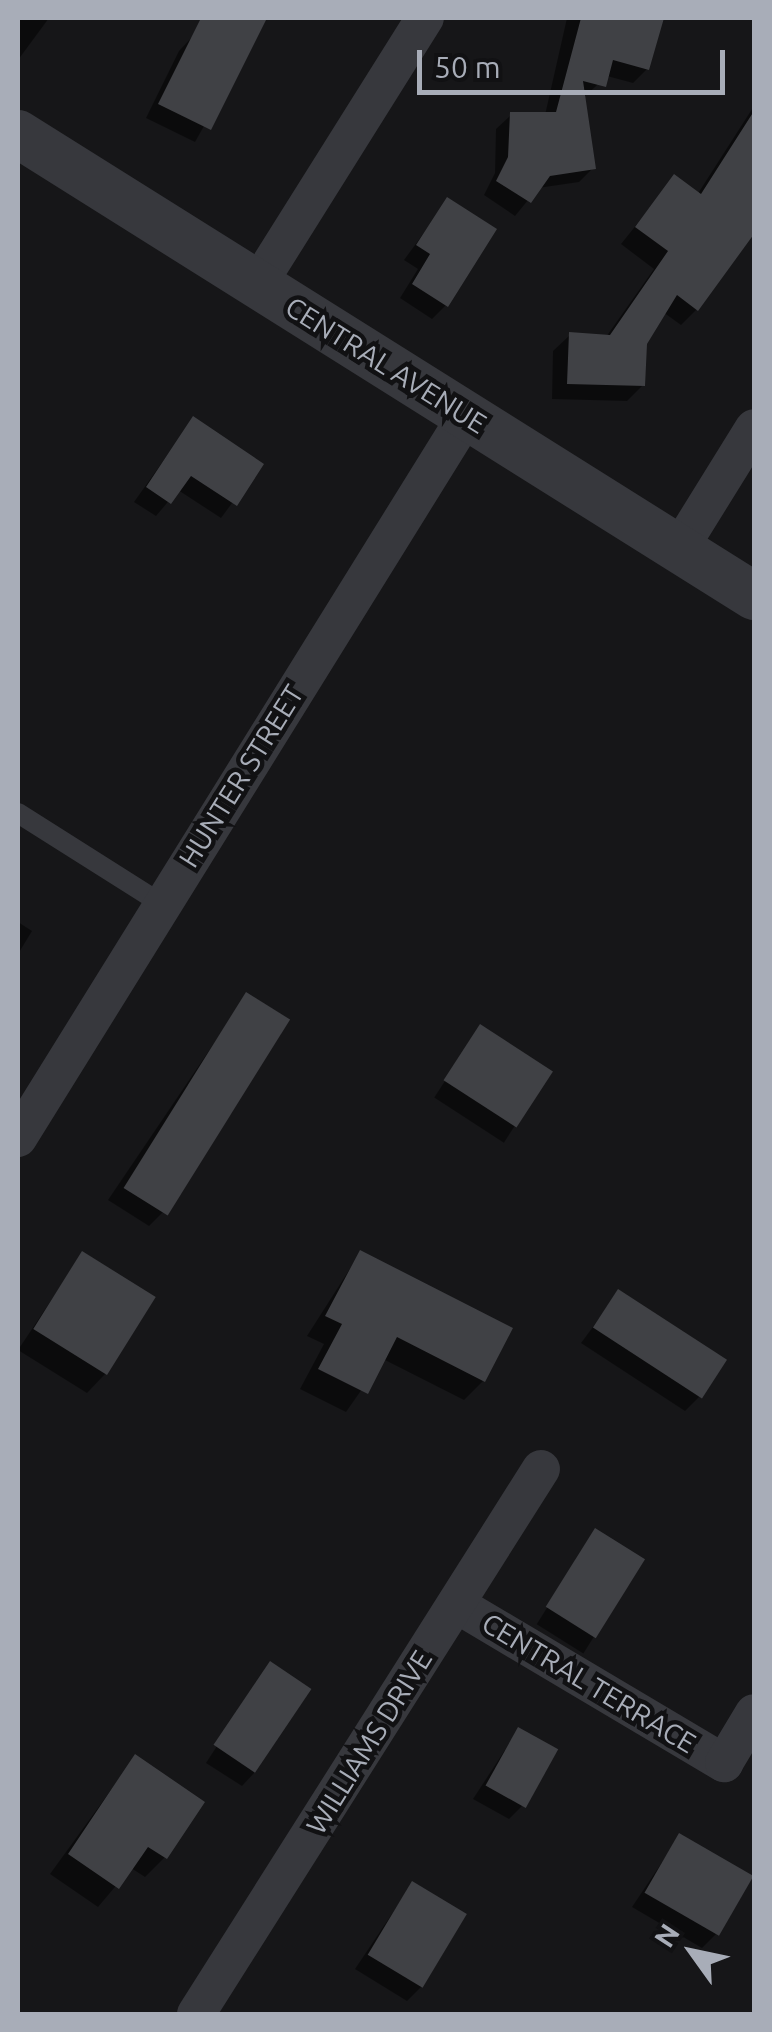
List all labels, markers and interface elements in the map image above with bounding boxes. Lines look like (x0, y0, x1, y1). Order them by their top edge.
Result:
scale bar (422, 30, 730, 92)
text: 50 m (434, 50, 501, 84)
street label: CENTRAL AVENUE (279, 290, 493, 440)
street label: HUNTER STREET (172, 679, 310, 873)
street label: CENTRAL TERRACE (476, 1606, 702, 1760)
street label: WILLIAMS DRIVE (299, 1644, 439, 1840)
north arrow (642, 1902, 742, 2002)
text: N (648, 1918, 685, 1953)

